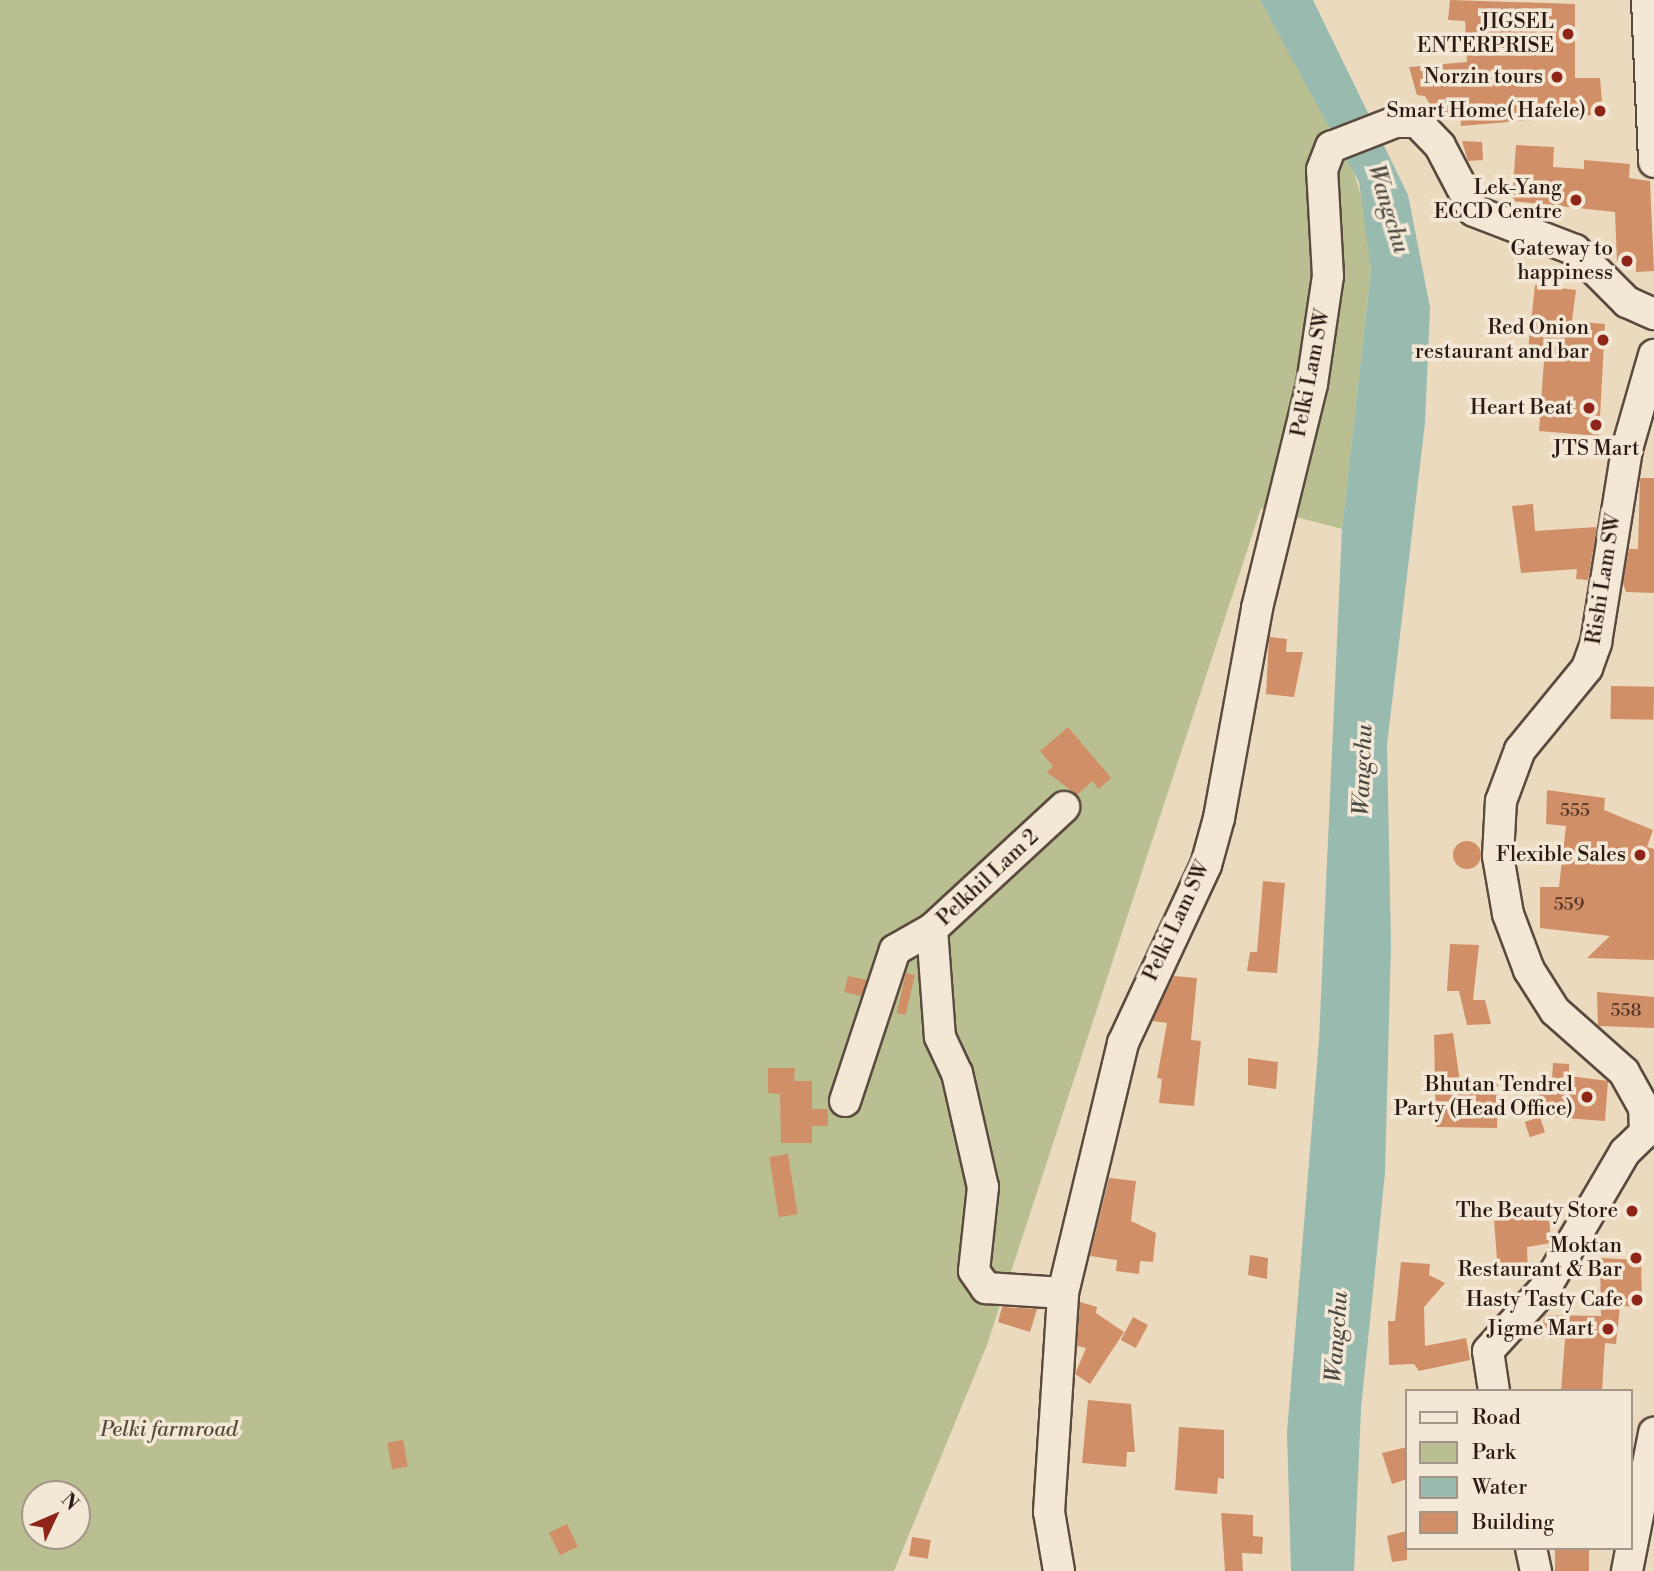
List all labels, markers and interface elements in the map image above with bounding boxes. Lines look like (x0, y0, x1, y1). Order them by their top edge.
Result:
place label: JIGSEL ENTERPRISE (1417, 9, 1554, 59)
marker: JIGSEL ENTERPRISE (1560, 26, 1576, 42)
place label: Norzin tours (1424, 64, 1543, 90)
marker: Norzin tours (1549, 69, 1565, 85)
place label: Smart Home( Hafele) (1387, 98, 1586, 124)
marker: Smart Home( Hafele) (1592, 103, 1608, 119)
water label: Wangchu (1361, 161, 1415, 257)
place label: Lek-Yang ECCD Centre (1434, 175, 1562, 225)
marker: Lek-Yang ECCD Centre (1568, 192, 1584, 208)
place label: Gateway to happiness (1510, 236, 1613, 286)
marker: Gateway to happiness (1619, 253, 1635, 269)
street label: Pelki Lam SW (1286, 307, 1336, 439)
place label: Red Onion restaurant and bar (1415, 315, 1589, 365)
marker: Red Onion restaurant and bar (1595, 332, 1611, 348)
place label: Heart Beat (1470, 395, 1573, 421)
marker: Heart Beat (1579, 398, 1599, 418)
marker: JTS Mart (1588, 417, 1604, 433)
place label: JTS Mart (1552, 436, 1640, 462)
street label: Rishi Lam SW (1581, 512, 1627, 646)
water label: Wangchu (1348, 724, 1378, 816)
house number: 555 (1560, 800, 1590, 822)
street label: Pelkhil Lam 2 (932, 824, 1044, 932)
place label: Flexible Sales (1496, 842, 1626, 868)
marker: Flexible Sales (1632, 847, 1648, 863)
street label: Pelki Lam SW (1138, 857, 1216, 985)
house number: 559 (1554, 894, 1584, 916)
house number: 558 (1611, 1000, 1641, 1022)
place label: Bhutan Tendrel Party (Head Office) (1394, 1072, 1573, 1122)
marker: Bhutan Tendrel Party (Head Office) (1579, 1089, 1595, 1105)
place label: The Beauty Store (1456, 1198, 1618, 1224)
marker: The Beauty Store (1624, 1203, 1640, 1219)
place label: Moktan Restaurant & Bar (1458, 1233, 1622, 1283)
marker: Moktan Restaurant & Bar (1628, 1250, 1644, 1266)
place label: Hasty Tasty Cafe (1466, 1287, 1623, 1313)
water label: Wangchu (1320, 1290, 1354, 1384)
marker: Hasty Tasty Cafe (1629, 1292, 1645, 1308)
place label: Jigme Mart (1487, 1316, 1594, 1342)
marker: Jigme Mart (1600, 1321, 1616, 1337)
legend (1406, 1389, 1633, 1550)
text: Road (1472, 1405, 1521, 1431)
park label: Pelki farmroad (100, 1417, 238, 1443)
text: Park (1472, 1440, 1516, 1466)
text: Water (1472, 1475, 1527, 1501)
north arrow (21, 1480, 91, 1550)
text: N (56, 1488, 84, 1516)
text: Building (1472, 1510, 1554, 1536)

